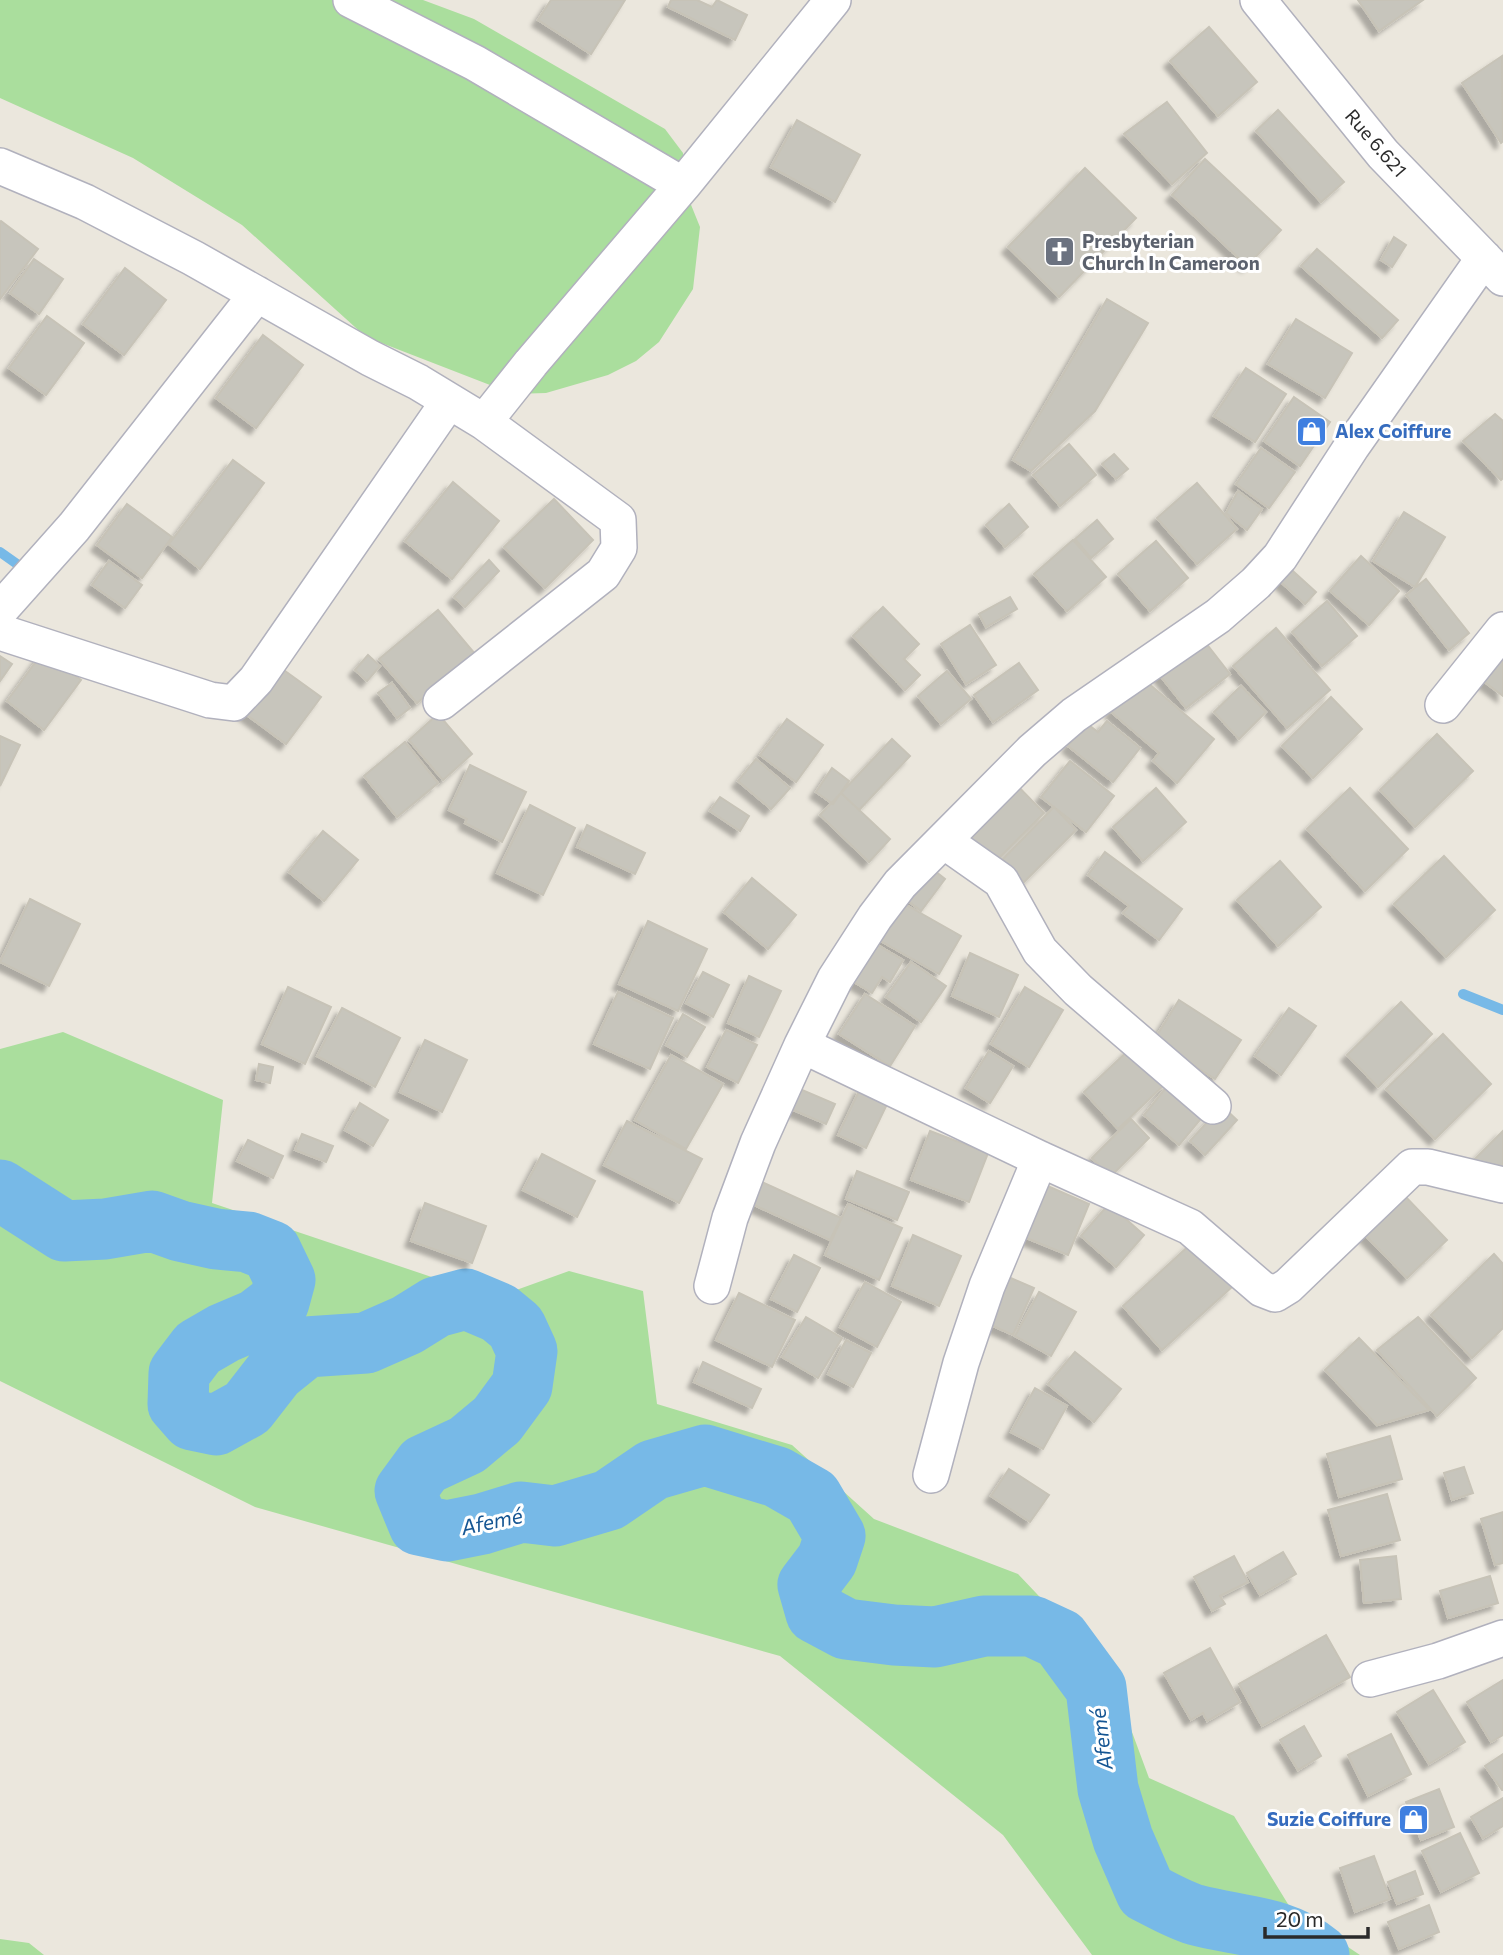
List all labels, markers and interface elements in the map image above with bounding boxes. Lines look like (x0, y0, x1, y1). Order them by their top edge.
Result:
street label: Rue 6.621 (1341, 104, 1412, 181)
place label: Presbyterian Church In Cameroon (1082, 229, 1260, 274)
church icon: Presbyterian Church In Cameroon (1042, 235, 1076, 269)
shop icon: Alex Coiffure (1295, 414, 1329, 448)
place label: Alex Coiffure (1335, 419, 1451, 442)
water label: Afemé (458, 1502, 526, 1539)
water label: Afemé (1084, 1706, 1117, 1773)
shop icon: Suzie Coiffure (1397, 1802, 1431, 1836)
place label: Suzie Coiffure (1267, 1807, 1391, 1830)
scale bar (1265, 1896, 1368, 1940)
text: 20 m (1276, 1906, 1324, 1931)

